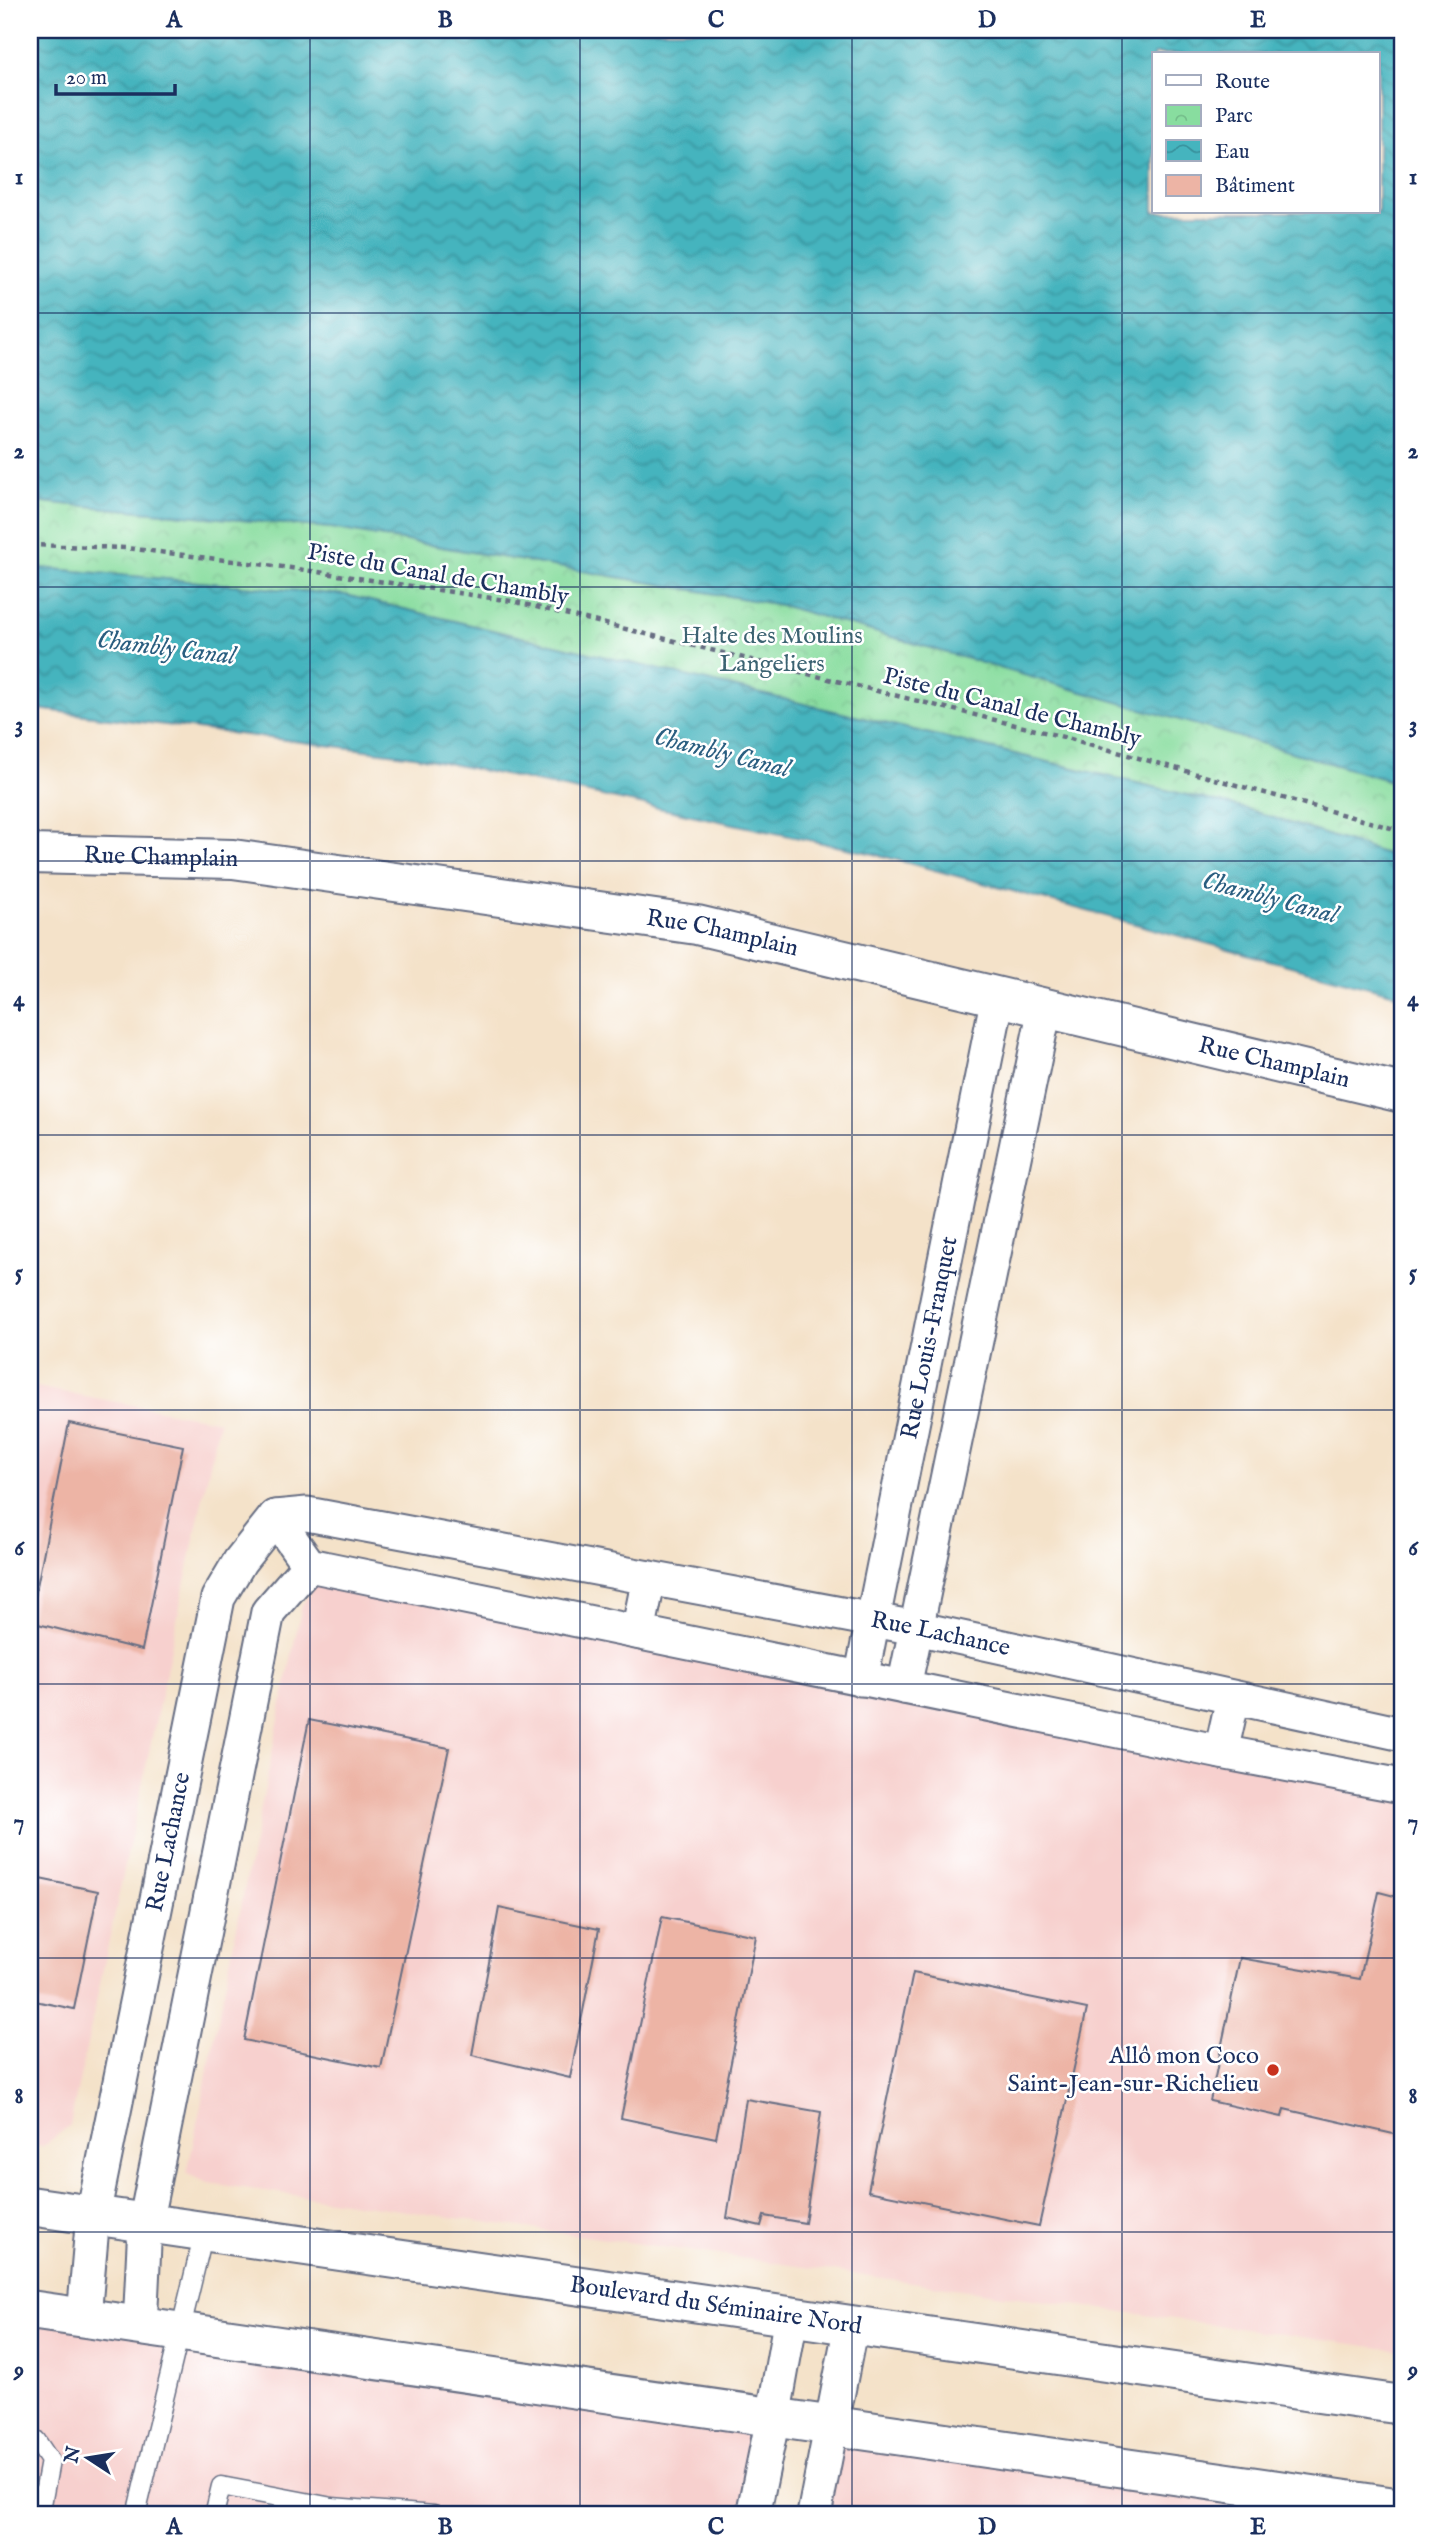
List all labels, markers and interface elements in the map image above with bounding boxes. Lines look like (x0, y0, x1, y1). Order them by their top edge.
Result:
text: A (165, 6, 183, 35)
text: B (437, 6, 453, 35)
text: C (708, 6, 725, 35)
text: D (978, 6, 996, 35)
text: E (1250, 6, 1266, 35)
scale bar (56, 52, 175, 96)
legend (1152, 52, 1380, 214)
text: 20 m (66, 65, 107, 92)
text: Route (1215, 69, 1270, 96)
text: Parc (1215, 103, 1253, 130)
text: Eau (1215, 139, 1250, 166)
text: 1 (15, 163, 23, 192)
text: 1 (1409, 163, 1417, 192)
text: Bâtiment (1215, 173, 1295, 200)
text: 2 (14, 437, 25, 466)
text: 2 (1408, 437, 1419, 466)
street label: Piste du Canal de Chambly (305, 537, 571, 613)
park label: Halte des Moulins Langeliers (681, 621, 863, 680)
water label: Chambly Canal (95, 623, 239, 673)
street label: Piste du Canal de Chambly (880, 661, 1144, 755)
text: 3 (15, 711, 23, 740)
text: 3 (1409, 711, 1417, 740)
water label: Chambly Canal (651, 720, 795, 786)
street label: Rue Champlain (83, 840, 239, 875)
water label: Chambly Canal (1199, 864, 1343, 932)
street label: Rue Champlain (644, 902, 802, 964)
text: 4 (13, 985, 25, 1014)
text: 4 (1407, 985, 1419, 1014)
street label: Rue Champlain (1195, 1030, 1353, 1096)
street label: Rue Louis-Franquet (894, 1234, 965, 1442)
text: 5 (15, 1259, 24, 1288)
text: 5 (1409, 1259, 1418, 1288)
text: 6 (14, 1534, 25, 1563)
text: 6 (1408, 1534, 1419, 1563)
street label: Rue Lachance (868, 1604, 1013, 1664)
street label: Rue Lachance (139, 1769, 198, 1915)
text: 7 (14, 1808, 24, 1837)
text: 7 (1408, 1808, 1418, 1837)
place label: Allô mon Coco Saint-Jean-sur-Richelieu (1008, 2041, 1259, 2100)
marker: Allô mon Coco Saint-Jean-sur-Richelieu (1265, 2062, 1281, 2078)
text: 8 (14, 2082, 24, 2111)
text: 8 (1408, 2082, 1418, 2111)
street label: Boulevard du Séminaire Nord (568, 2269, 864, 2342)
text: 9 (13, 2356, 24, 2385)
text: 9 (1407, 2356, 1418, 2385)
north arrow (52, 2422, 122, 2492)
text: N (60, 2444, 87, 2466)
text: A (165, 2513, 183, 2542)
text: B (437, 2513, 453, 2542)
text: C (708, 2513, 725, 2542)
text: D (978, 2513, 996, 2542)
text: E (1250, 2513, 1266, 2542)

